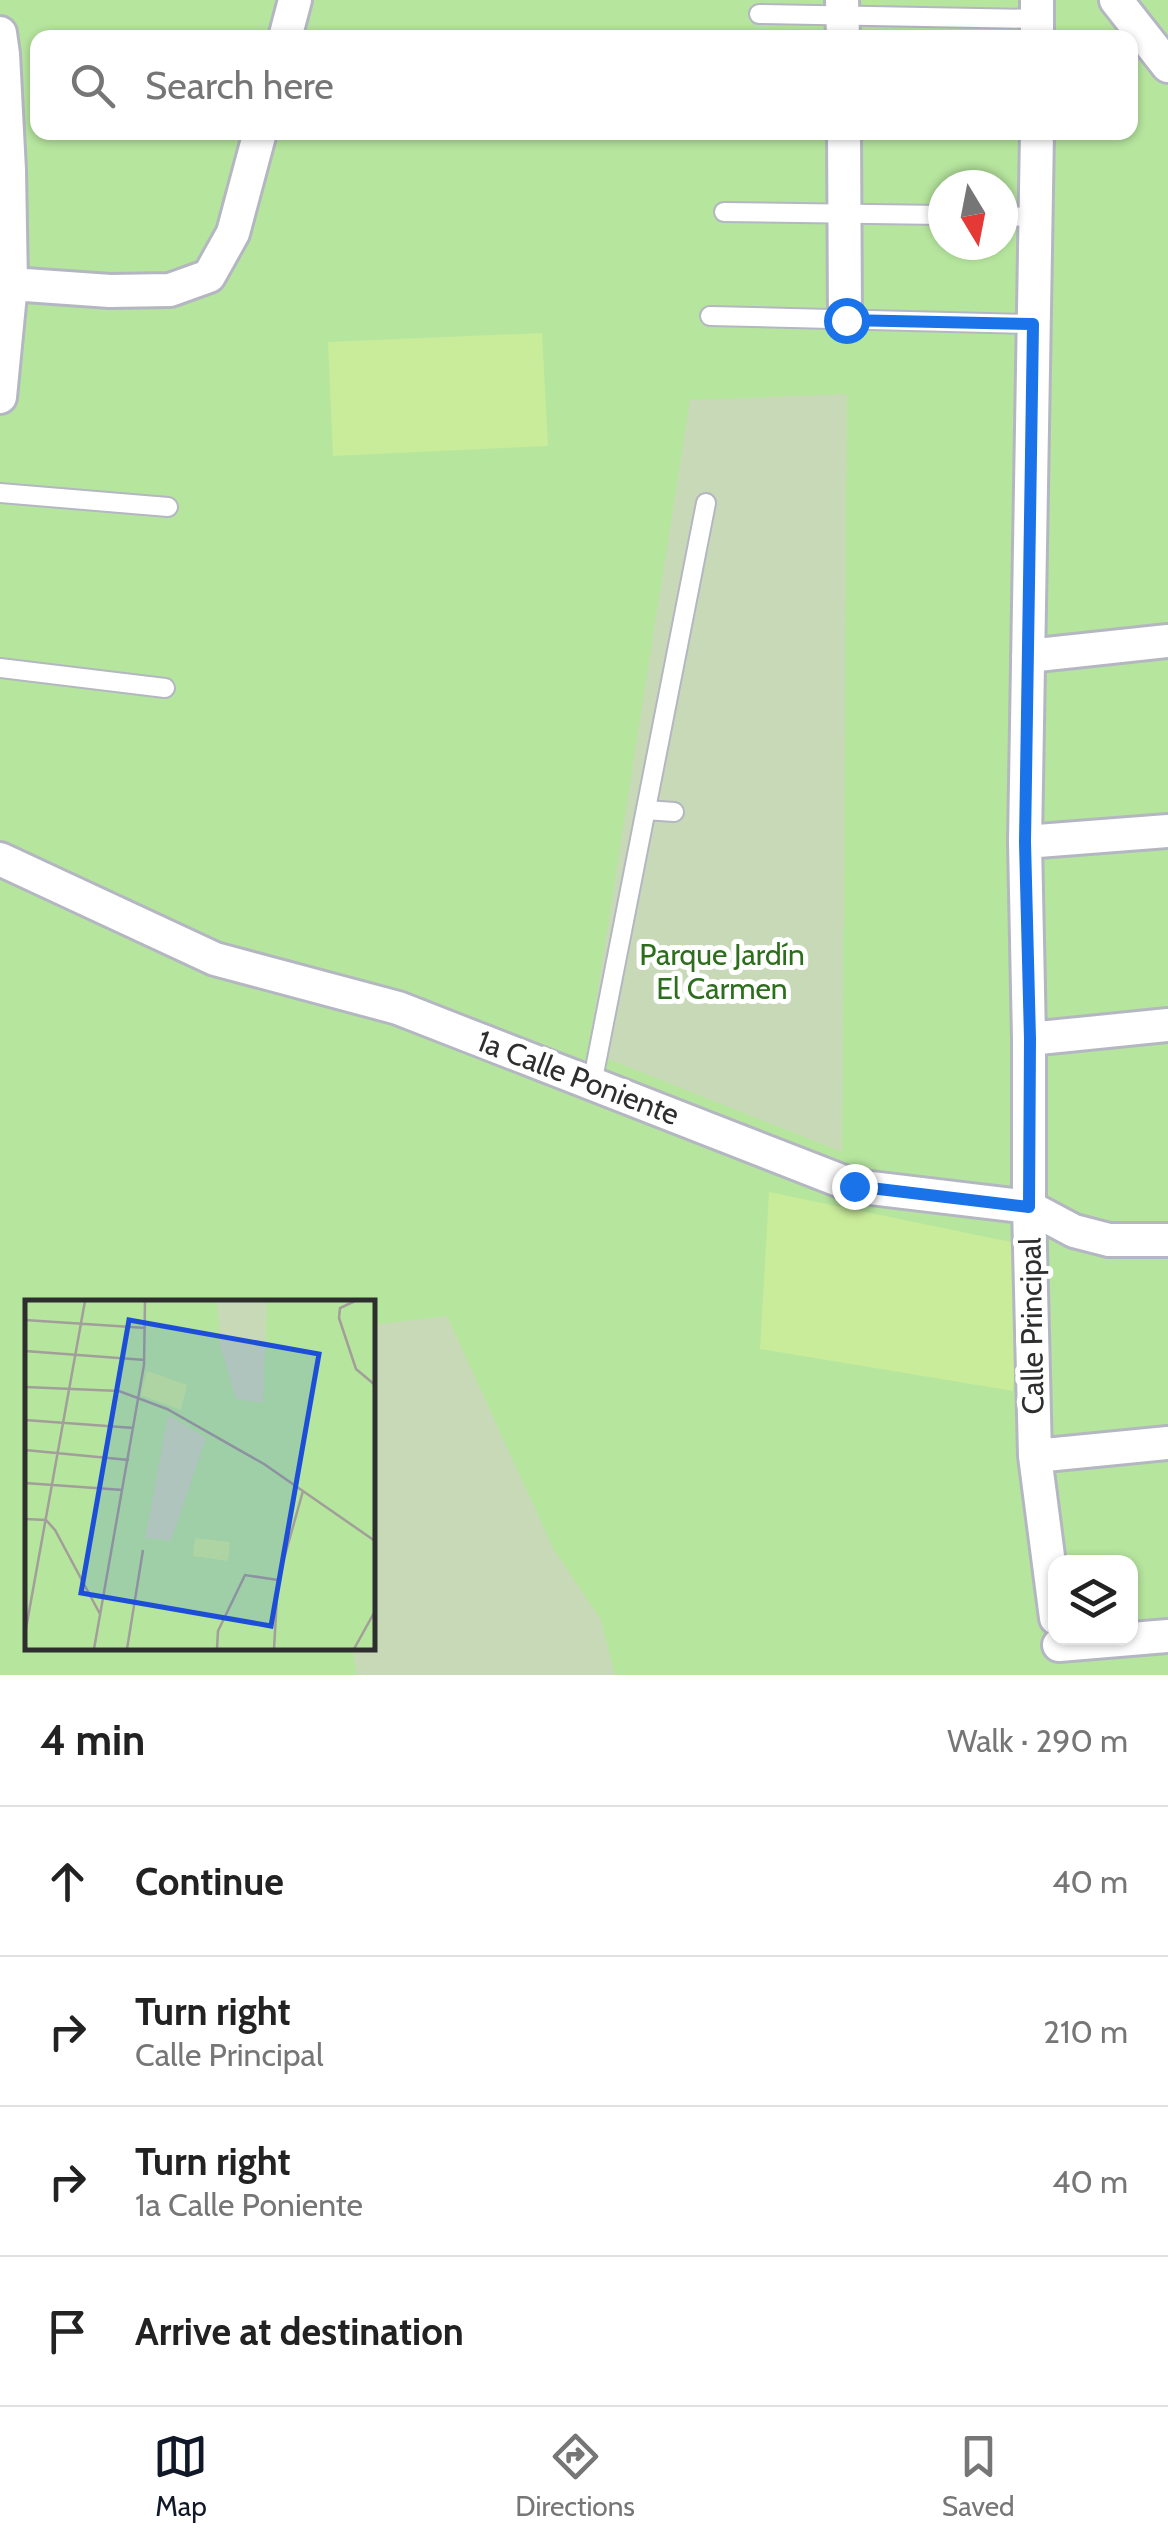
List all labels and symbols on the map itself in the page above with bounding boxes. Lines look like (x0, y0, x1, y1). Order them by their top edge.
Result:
north arrow (928, 170, 1018, 260)
route start (824, 298, 870, 344)
park label: Parque Jardín El Carmen (639, 936, 805, 1007)
street label: 1a Calle Poniente (472, 1022, 685, 1133)
route end (832, 1164, 878, 1210)
street label: Calle Principal (1011, 1237, 1052, 1415)
inset map (25, 1300, 375, 1650)

